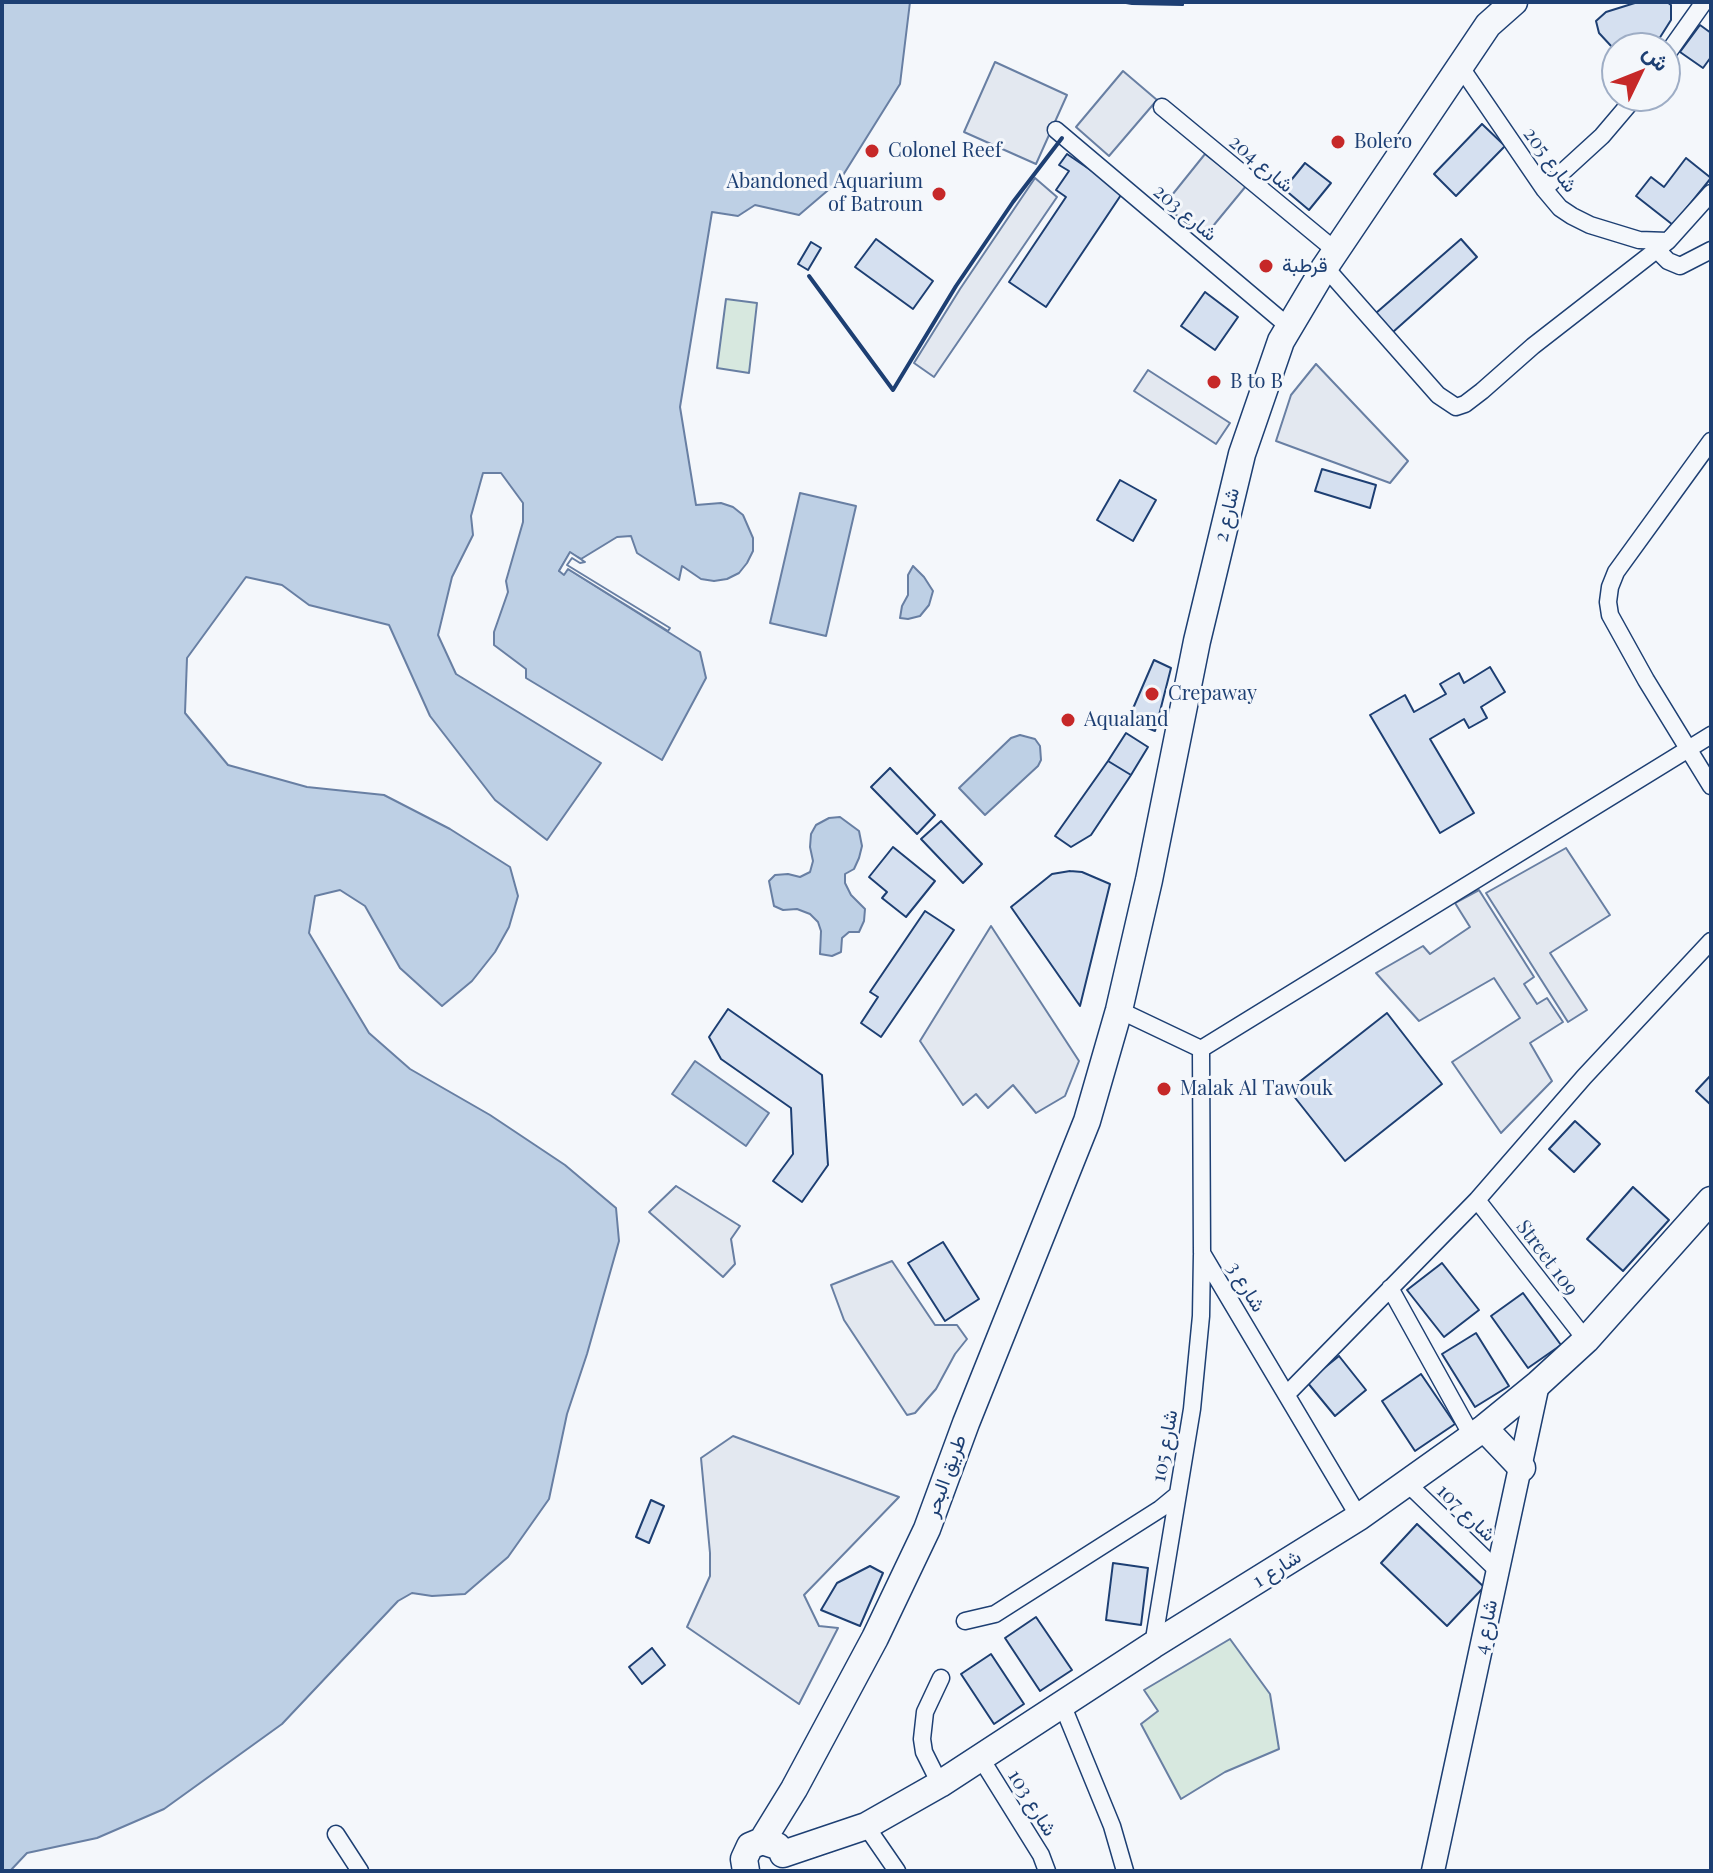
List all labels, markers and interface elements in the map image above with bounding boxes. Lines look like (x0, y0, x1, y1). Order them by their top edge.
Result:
north arrow (1601, 32, 1681, 112)
text: ش (1637, 37, 1677, 77)
street label: شارع 205 (1518, 123, 1582, 197)
street label: شارع 204 (1224, 130, 1298, 198)
place label: Bolero (1354, 130, 1412, 154)
marker: Bolero (1329, 133, 1347, 151)
place label: Colonel Reef (888, 139, 1002, 163)
marker: Colonel Reef (863, 142, 881, 160)
place label: Abandoned Aquarium of Batroun (726, 170, 923, 217)
street label: شارع 203 (1148, 179, 1222, 247)
marker: Abandoned Aquarium of Batroun (930, 185, 948, 203)
place label: قرطبة (1282, 254, 1328, 278)
marker: قرطبة (1257, 257, 1275, 275)
place label: B to B (1230, 370, 1283, 394)
marker: B to B (1205, 373, 1223, 391)
street label: شارع 2 (1209, 486, 1245, 544)
place label: Crepaway (1168, 682, 1257, 706)
marker: Crepaway (1143, 685, 1161, 703)
place label: Aqualand (1084, 708, 1169, 732)
marker: Aqualand (1059, 711, 1077, 729)
place label: Malak Al Tawouk (1180, 1077, 1333, 1101)
marker: Malak Al Tawouk (1155, 1080, 1173, 1098)
street label: Street 109 (1511, 1216, 1583, 1300)
street label: شارع 3 (1222, 1258, 1270, 1316)
street label: شارع 105 (1147, 1408, 1183, 1484)
street label: طريق البحر (920, 1431, 972, 1521)
street label: شارع 107 (1432, 1479, 1500, 1547)
street label: شارع 1 (1248, 1545, 1306, 1593)
street label: شارع 4 (1469, 1598, 1503, 1656)
street label: شارع 103 (1002, 1765, 1062, 1841)

